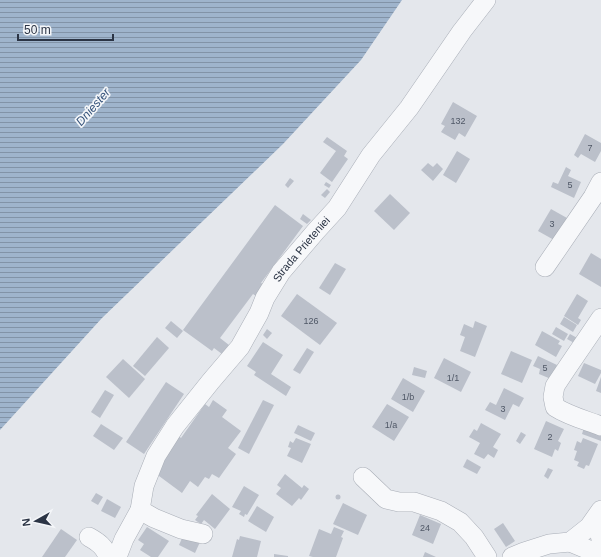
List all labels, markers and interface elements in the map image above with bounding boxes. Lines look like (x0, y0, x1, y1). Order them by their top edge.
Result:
scale bar (18, 16, 113, 42)
text: 50 m (24, 23, 51, 37)
water label: Dniester (73, 85, 114, 128)
house number: 132 (450, 116, 466, 126)
house number: 7 (587, 143, 593, 153)
house number: 5 (567, 180, 573, 190)
street label: Strada Prieteniei (271, 214, 332, 284)
house number: 3 (549, 219, 555, 229)
house number: 126 (303, 316, 319, 326)
house number: 5 (542, 363, 548, 373)
house number: 1/1 (447, 373, 459, 383)
house number: 1/b (402, 392, 414, 402)
house number: 3 (500, 404, 506, 414)
house number: 1/a (385, 420, 397, 430)
house number: 2 (547, 432, 553, 442)
north arrow (16, 501, 56, 541)
text: N (20, 518, 33, 527)
house number: 24 (420, 523, 430, 533)

